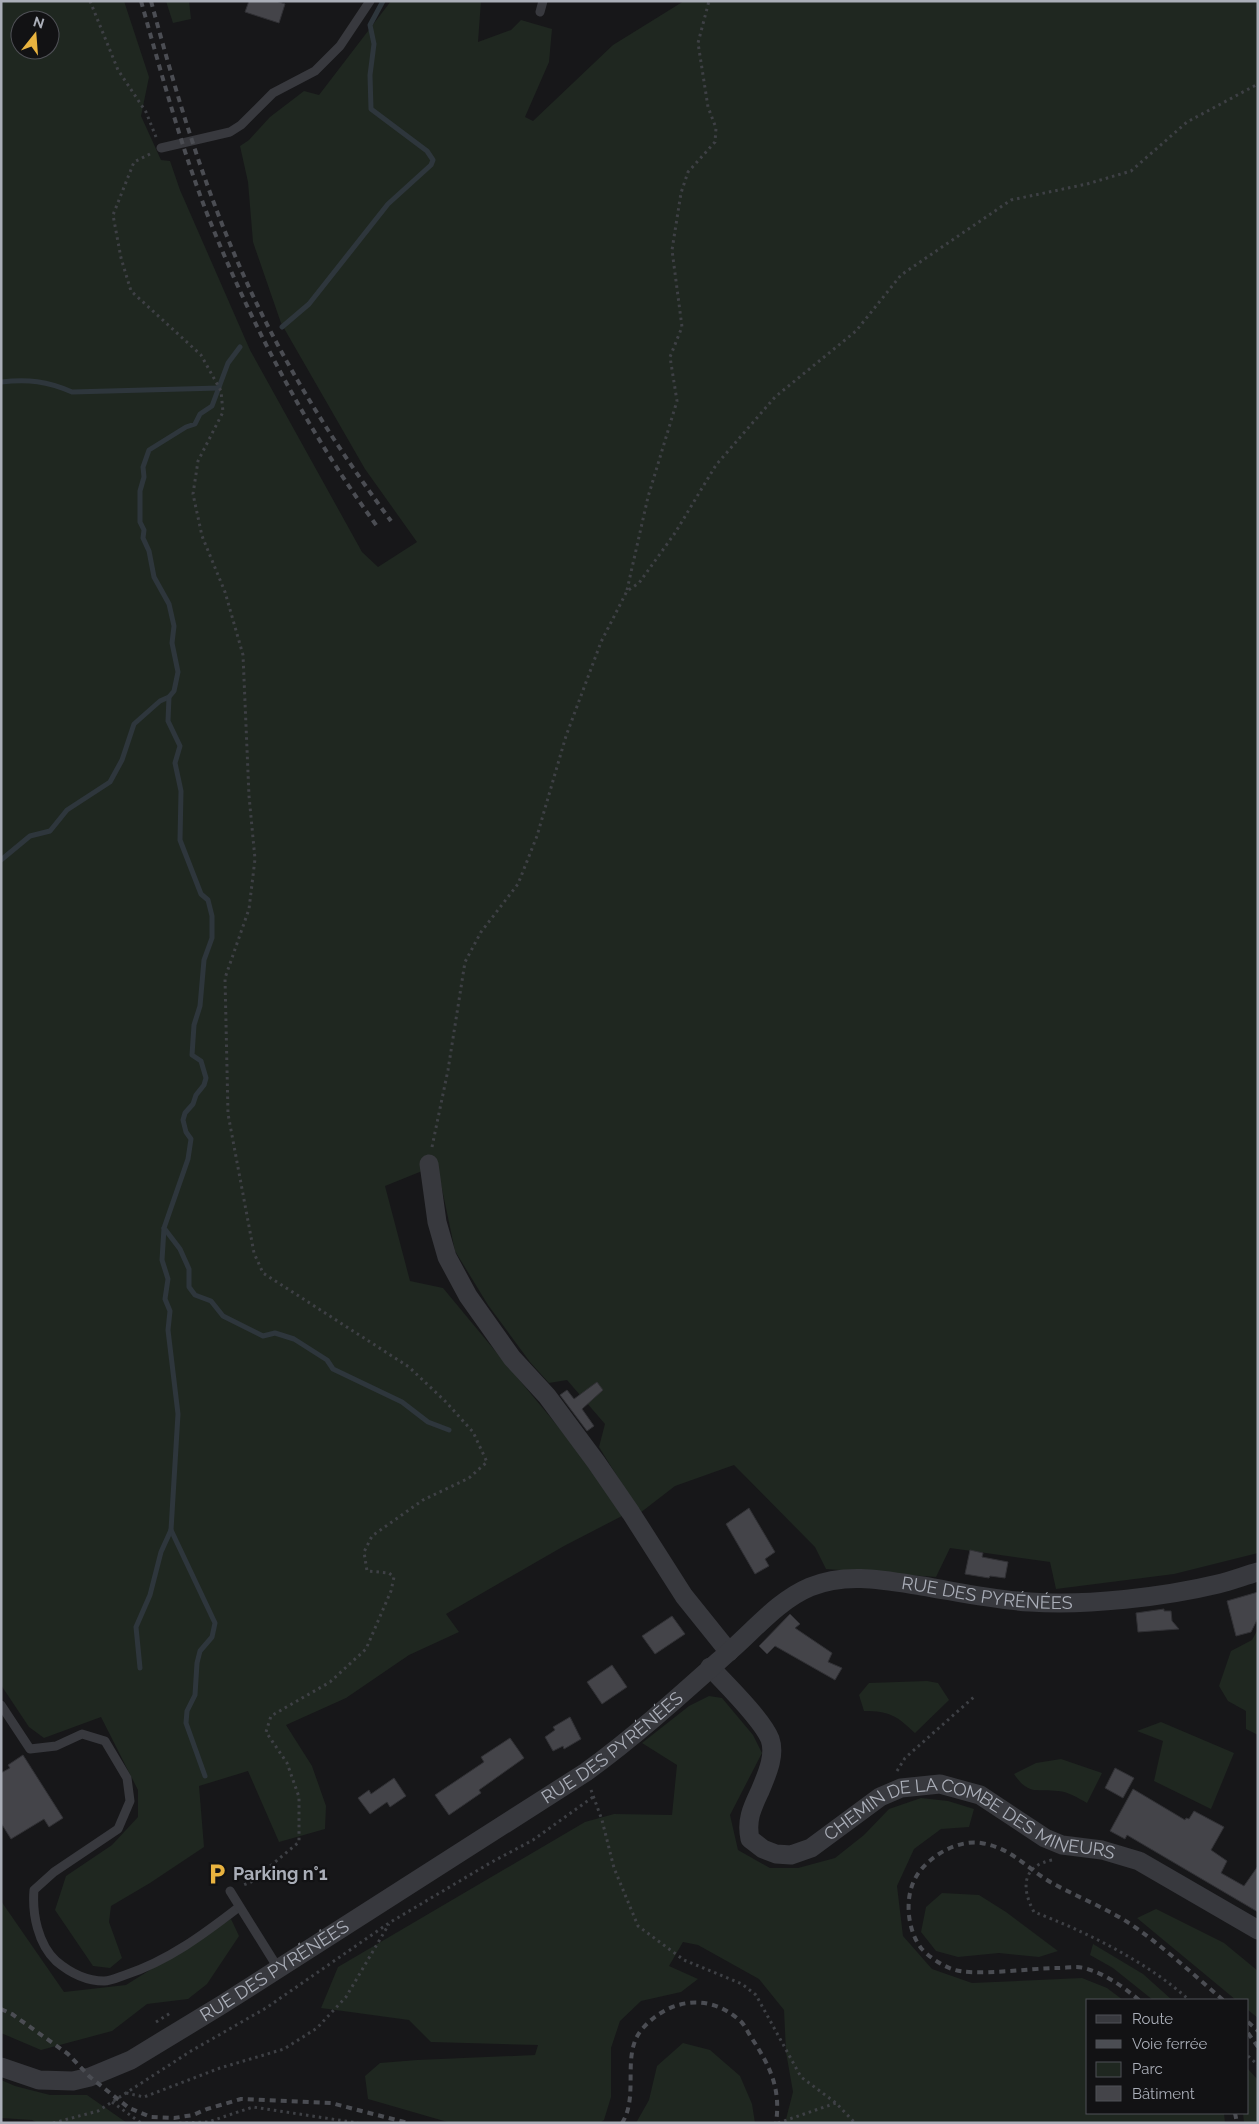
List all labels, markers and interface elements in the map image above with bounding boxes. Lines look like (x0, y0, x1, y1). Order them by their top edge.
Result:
north arrow (10, 10, 60, 60)
text: N (31, 13, 46, 32)
street label: RUE DES PYRÉNÉES (900, 1572, 1073, 1613)
street label: RUE DES PYRÉNÉES (537, 1687, 687, 1808)
text: CHEMIN DE LA COMBE DES MINEURS (820, 1773, 1118, 1863)
street label: CHEMIN DE LA COMBE DES MINEURS (810, 1833, 1132, 1865)
parking icon: Parking n°1 (204, 1861, 230, 1887)
place label: Parking n°1 (233, 1863, 328, 1884)
street label: RUE DES PYRÉNÉES (196, 1915, 353, 2025)
legend (1086, 1999, 1249, 2114)
text: Route (1132, 2010, 1173, 2028)
text: Voie ferrée (1132, 2035, 1208, 2053)
text: Parc (1132, 2060, 1163, 2078)
text: Bâtiment (1132, 2085, 1195, 2103)

